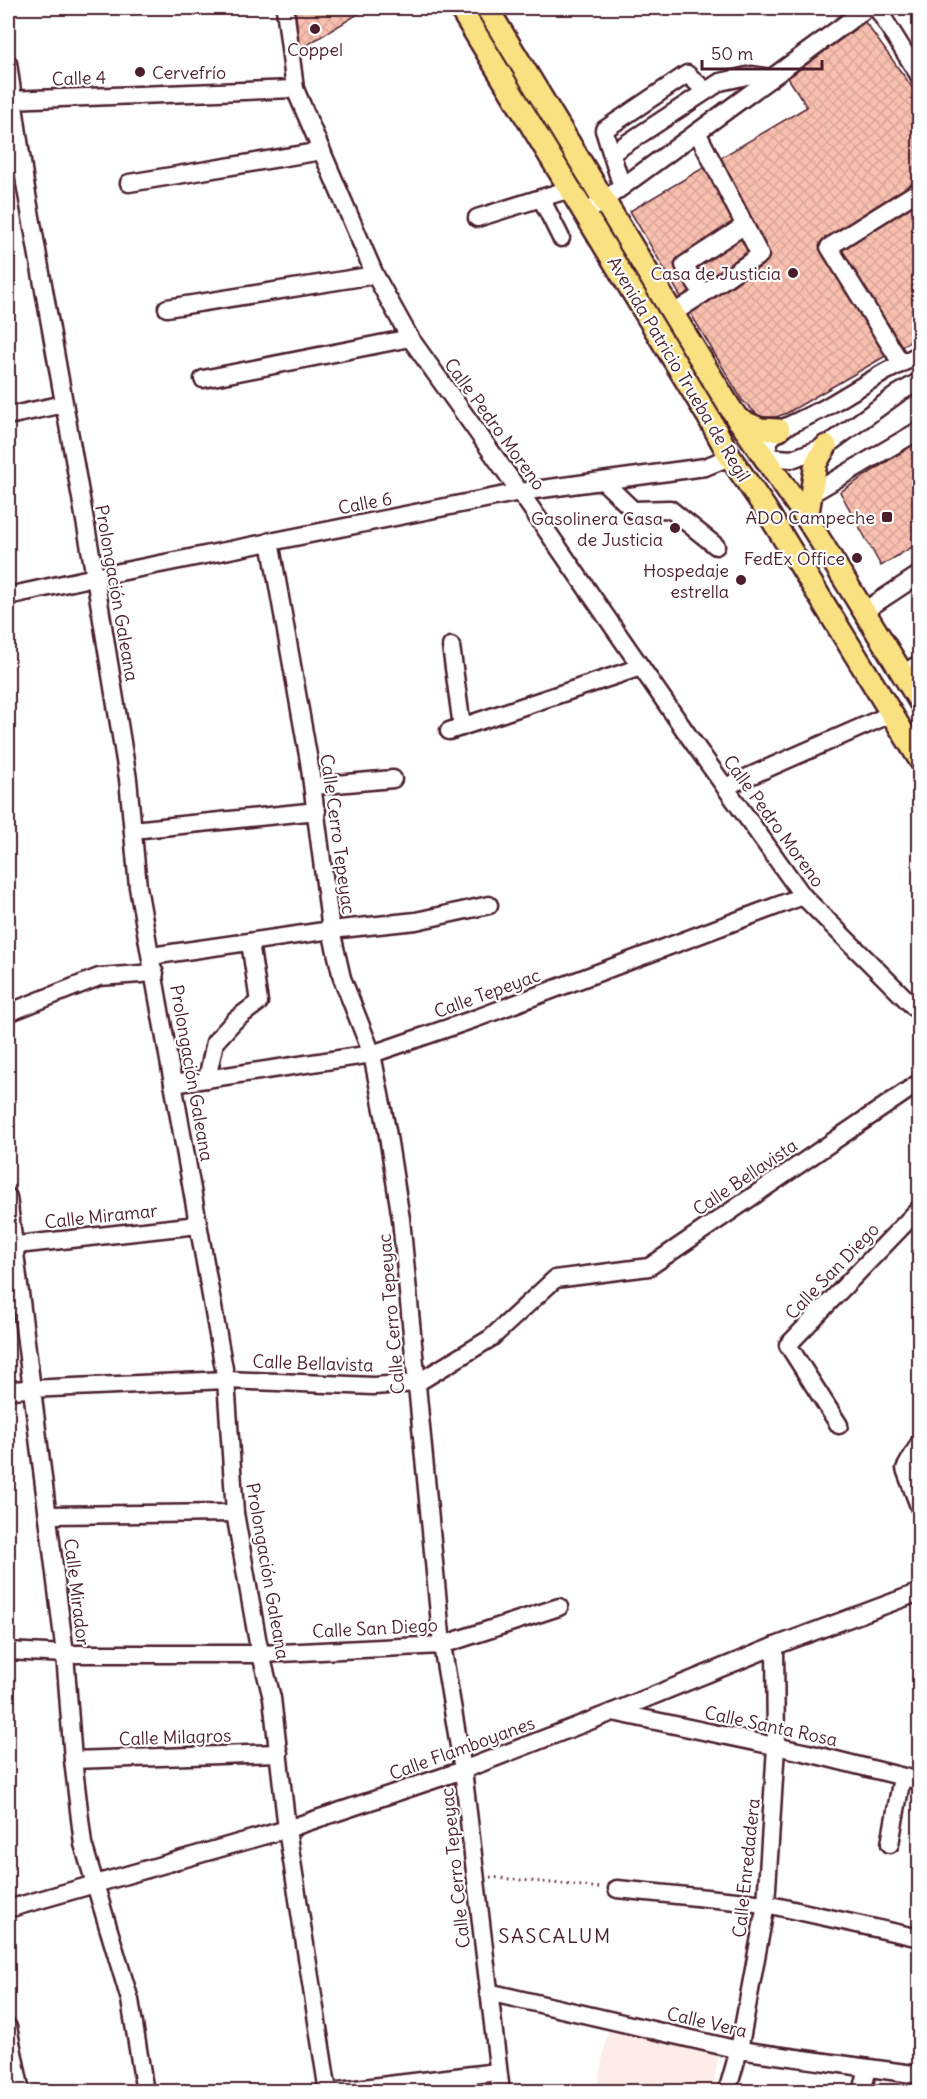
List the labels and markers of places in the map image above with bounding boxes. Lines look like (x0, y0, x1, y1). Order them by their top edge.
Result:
marker: Coppel (308, 22, 322, 36)
place label: Coppel (287, 38, 343, 61)
place label: Cervefrío (152, 61, 226, 84)
marker: Cervefrío (133, 65, 147, 79)
place label: Casa de Justicia (650, 262, 781, 285)
marker: Casa de Justicia (786, 266, 800, 280)
place label: ADO Campeche (745, 506, 875, 529)
place label: Gasolinera Casa de Justicia (531, 507, 663, 551)
marker: ADO Campeche (880, 510, 894, 524)
marker: Gasolinera Casa de Justicia (668, 521, 682, 535)
place label: FedEx Office (744, 547, 845, 570)
marker: FedEx Office (850, 551, 864, 565)
place label: Hospedaje estrella (643, 559, 729, 603)
marker: Hospedaje estrella (734, 573, 748, 587)

